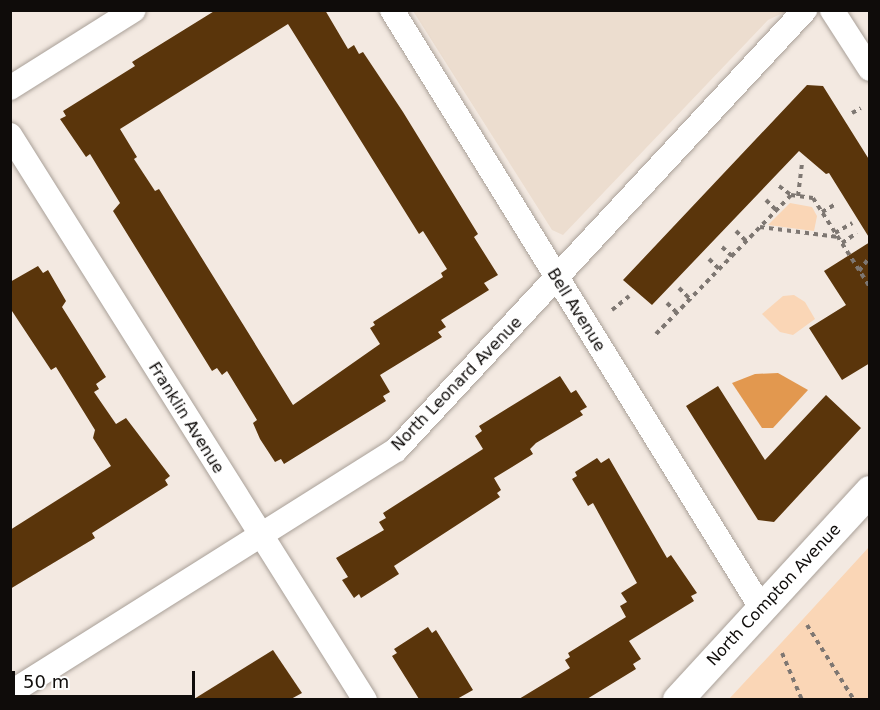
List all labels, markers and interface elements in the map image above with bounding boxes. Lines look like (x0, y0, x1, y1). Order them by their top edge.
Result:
street label: Bell Avenue (543, 265, 609, 355)
street label: North Leonard Avenue (388, 313, 526, 455)
street label: Franklin Avenue (144, 359, 228, 477)
street label: North Compton Avenue (703, 520, 845, 670)
scale bar (15, 659, 198, 697)
text: 50 m (23, 671, 69, 692)

